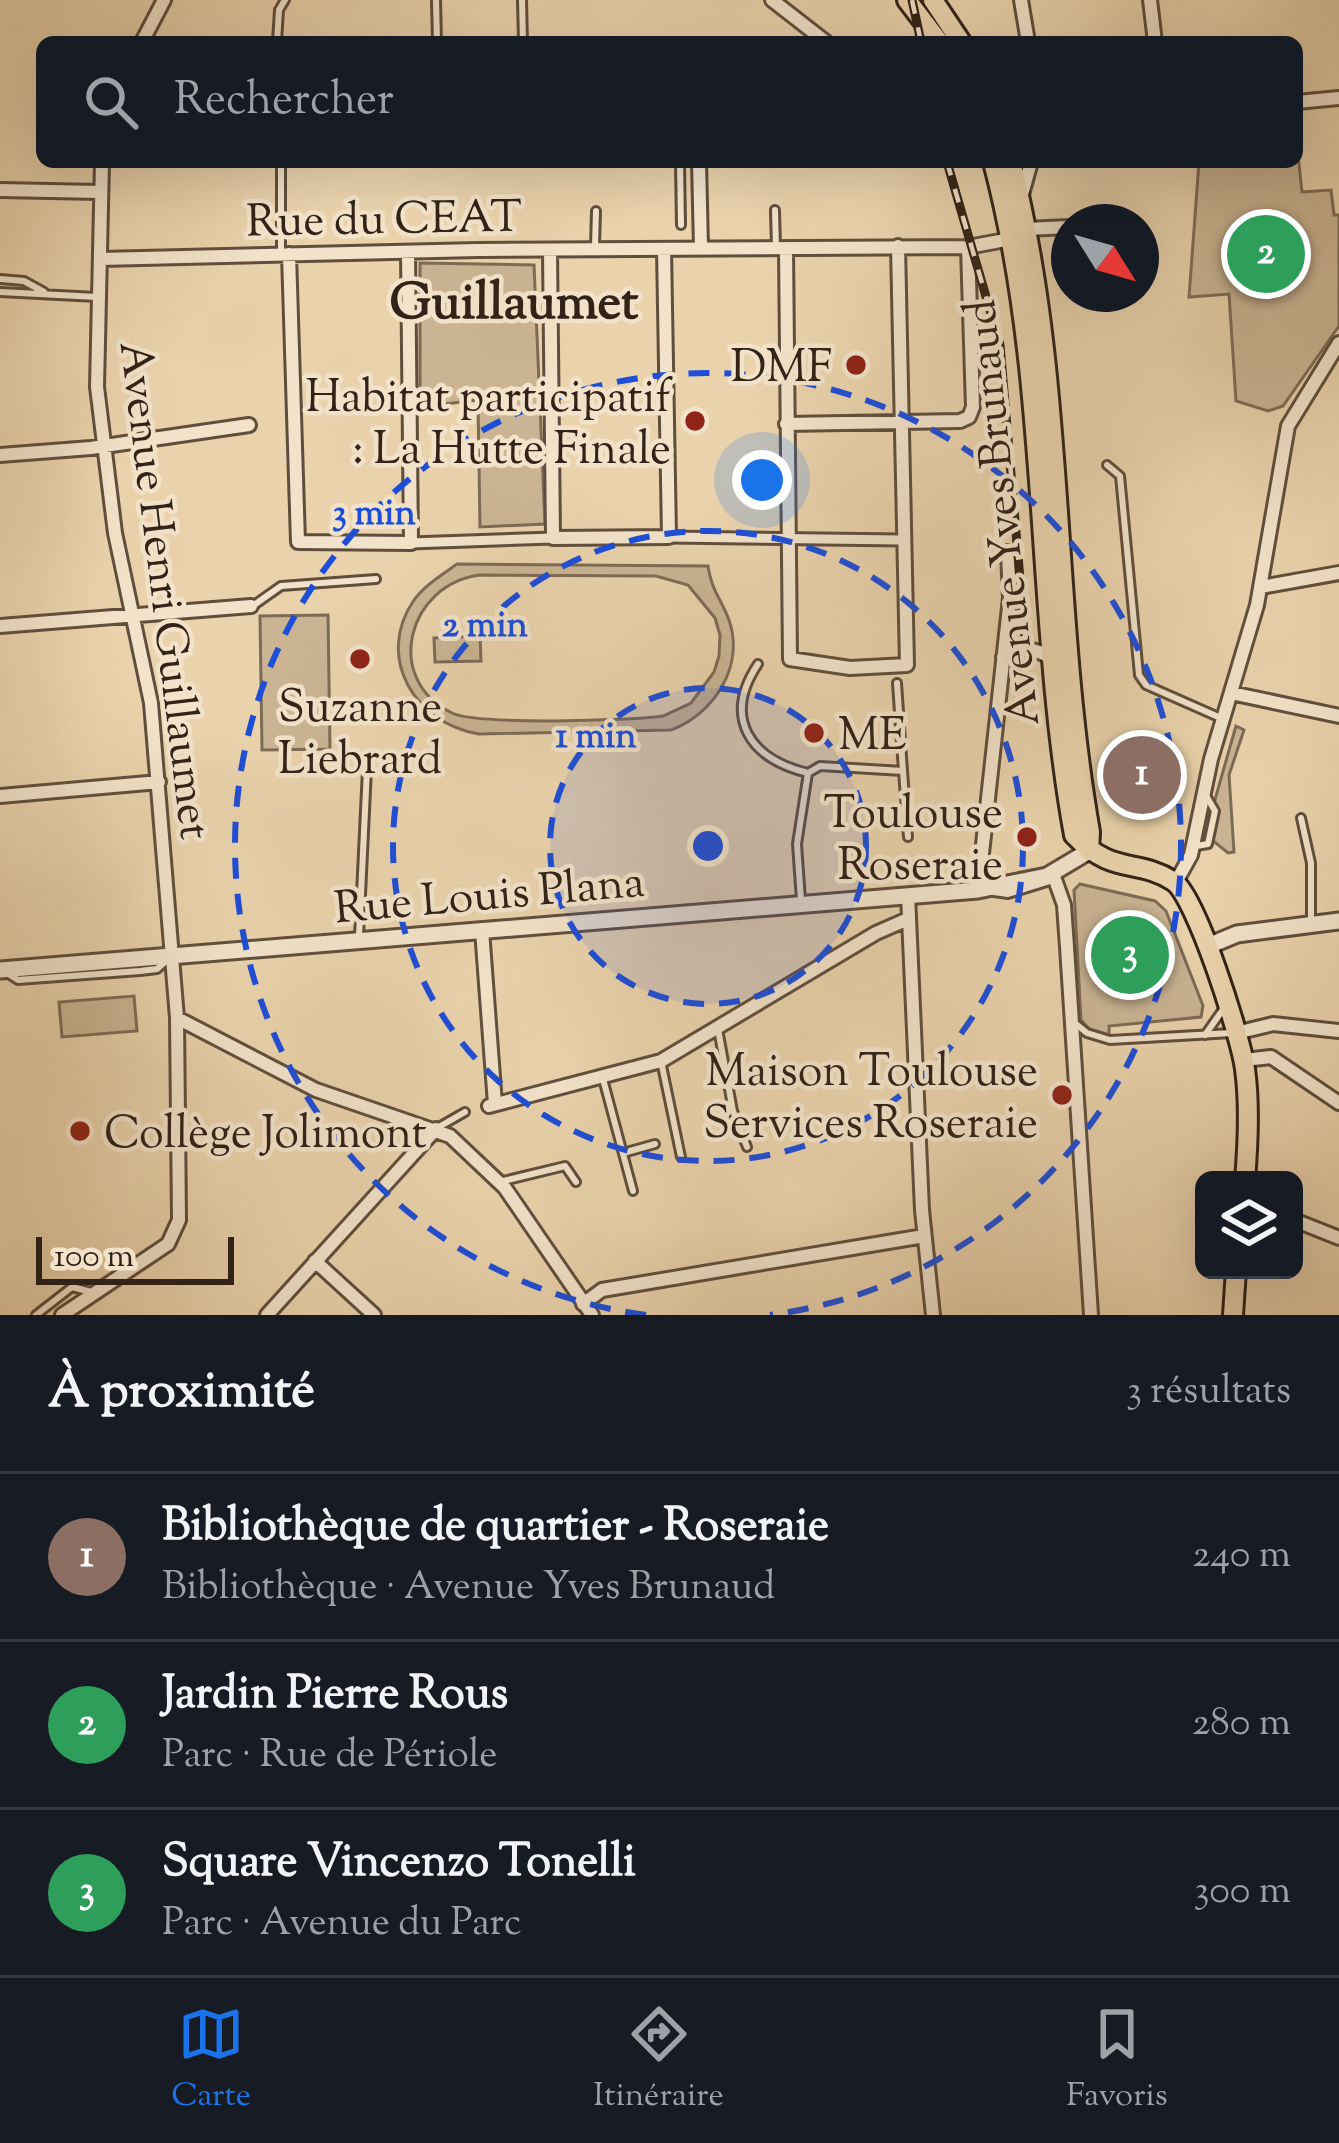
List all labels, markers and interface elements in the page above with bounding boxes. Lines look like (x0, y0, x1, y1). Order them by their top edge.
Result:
search box (36, 36, 1303, 168)
icon: search (78, 69, 144, 135)
text: Rechercher (174, 70, 394, 135)
street label: Rue du CEAT (246, 188, 522, 257)
north arrow (1051, 204, 1159, 312)
pin: 2 (1227, 209, 1305, 299)
district label: Guillaumet (390, 269, 639, 342)
street label: Avenue Yves Brunaud (951, 296, 1060, 729)
street label: Avenue Henri Guillaumet (99, 338, 224, 843)
place label: DMF (731, 338, 832, 403)
marker: DMF (843, 352, 869, 378)
place label: Habitat participatif : La Hutte Finale (306, 368, 673, 485)
marker: Habitat participatif : La Hutte Finale (682, 408, 708, 434)
your location (732, 450, 792, 510)
text: 3 min (332, 489, 416, 541)
text: 2 min (442, 601, 529, 653)
marker: Suzanne Liebrard (347, 646, 373, 672)
place label: Suzanne Liebrard (278, 678, 442, 795)
place label: ME (838, 706, 907, 771)
text: 1 min (555, 712, 637, 764)
marker: ME (801, 720, 827, 746)
pin: 1 (1103, 730, 1181, 820)
place label: Toulouse Roseraie (823, 784, 1003, 901)
marker: Toulouse Roseraie (1014, 824, 1040, 850)
centre of rings (687, 825, 729, 867)
street label: Rue Louis Plana (332, 853, 647, 944)
pin: 3 (1091, 910, 1169, 1000)
place label: Maison Toulouse Services Roseraie (703, 1042, 1038, 1159)
marker: Maison Toulouse Services Roseraie (1049, 1082, 1075, 1108)
place label: Collège Jolimont (104, 1104, 427, 1169)
marker: Collège Jolimont (67, 1118, 93, 1144)
map controls (1195, 1171, 1303, 1279)
button: layers (1195, 1171, 1303, 1279)
scale bar (36, 1231, 234, 1284)
text: 100 m (54, 1234, 134, 1282)
text: À proximité (48, 1357, 315, 1430)
text: 3 résultats (1126, 1365, 1291, 1421)
text: Bibliothèque de quartier - Roseraie (162, 1496, 829, 1561)
text: 1 (80, 1529, 94, 1585)
text: 240 m (1192, 1529, 1291, 1585)
text: Bibliothèque · Avenue Yves Brunaud (162, 1561, 775, 1617)
text: Jardin Pierre Rous (162, 1664, 508, 1729)
text: 2 (78, 1697, 96, 1753)
text: 280 m (1192, 1697, 1291, 1753)
text: Parc · Rue de Périole (162, 1729, 497, 1785)
text: Square Vincenzo Tonelli (162, 1832, 636, 1897)
text: 3 (79, 1865, 95, 1921)
text: 300 m (1194, 1865, 1291, 1921)
text: Parc · Avenue du Parc (162, 1897, 522, 1953)
tab: Carte (171, 2001, 251, 2121)
tab: Itinéraire (593, 2001, 724, 2121)
tab: Favoris (1066, 2001, 1168, 2121)

